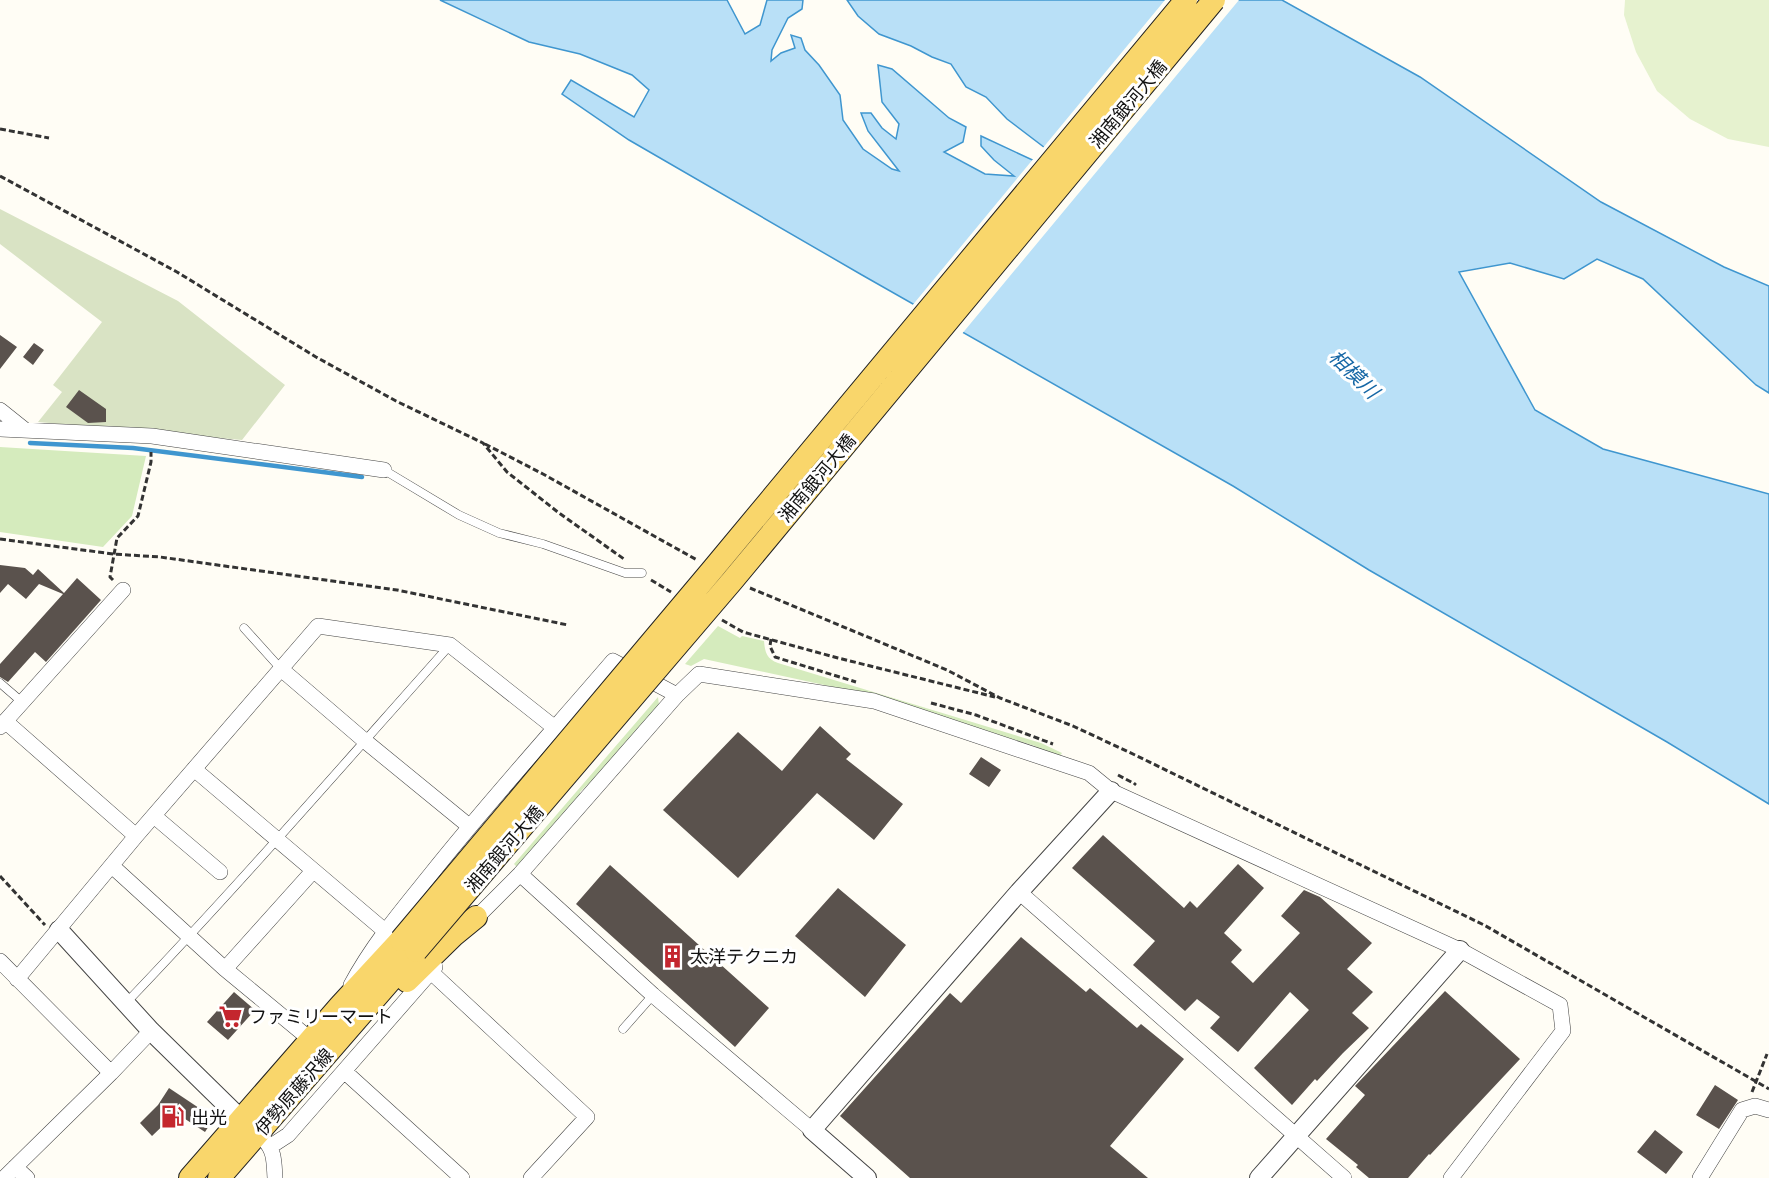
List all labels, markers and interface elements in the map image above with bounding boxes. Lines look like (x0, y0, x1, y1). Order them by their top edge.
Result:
street label: 湘南銀河大橋 (1085, 56, 1171, 152)
water label: 相模川 (1324, 345, 1385, 405)
street label: 湘南銀河大橋 (774, 430, 860, 526)
street label: 湘南銀河大橋 (461, 801, 547, 897)
building icon: 太洋テクニカ (659, 943, 685, 969)
place label: 太洋テクニカ (690, 946, 798, 967)
supermarket icon: ファミリーマート (218, 1003, 244, 1029)
place label: ファミリーマート (249, 1006, 393, 1027)
street label: 伊勢原藤沢線 (251, 1044, 337, 1140)
fuel station icon: 出光 (160, 1104, 186, 1130)
place label: 出光 (191, 1107, 227, 1128)

